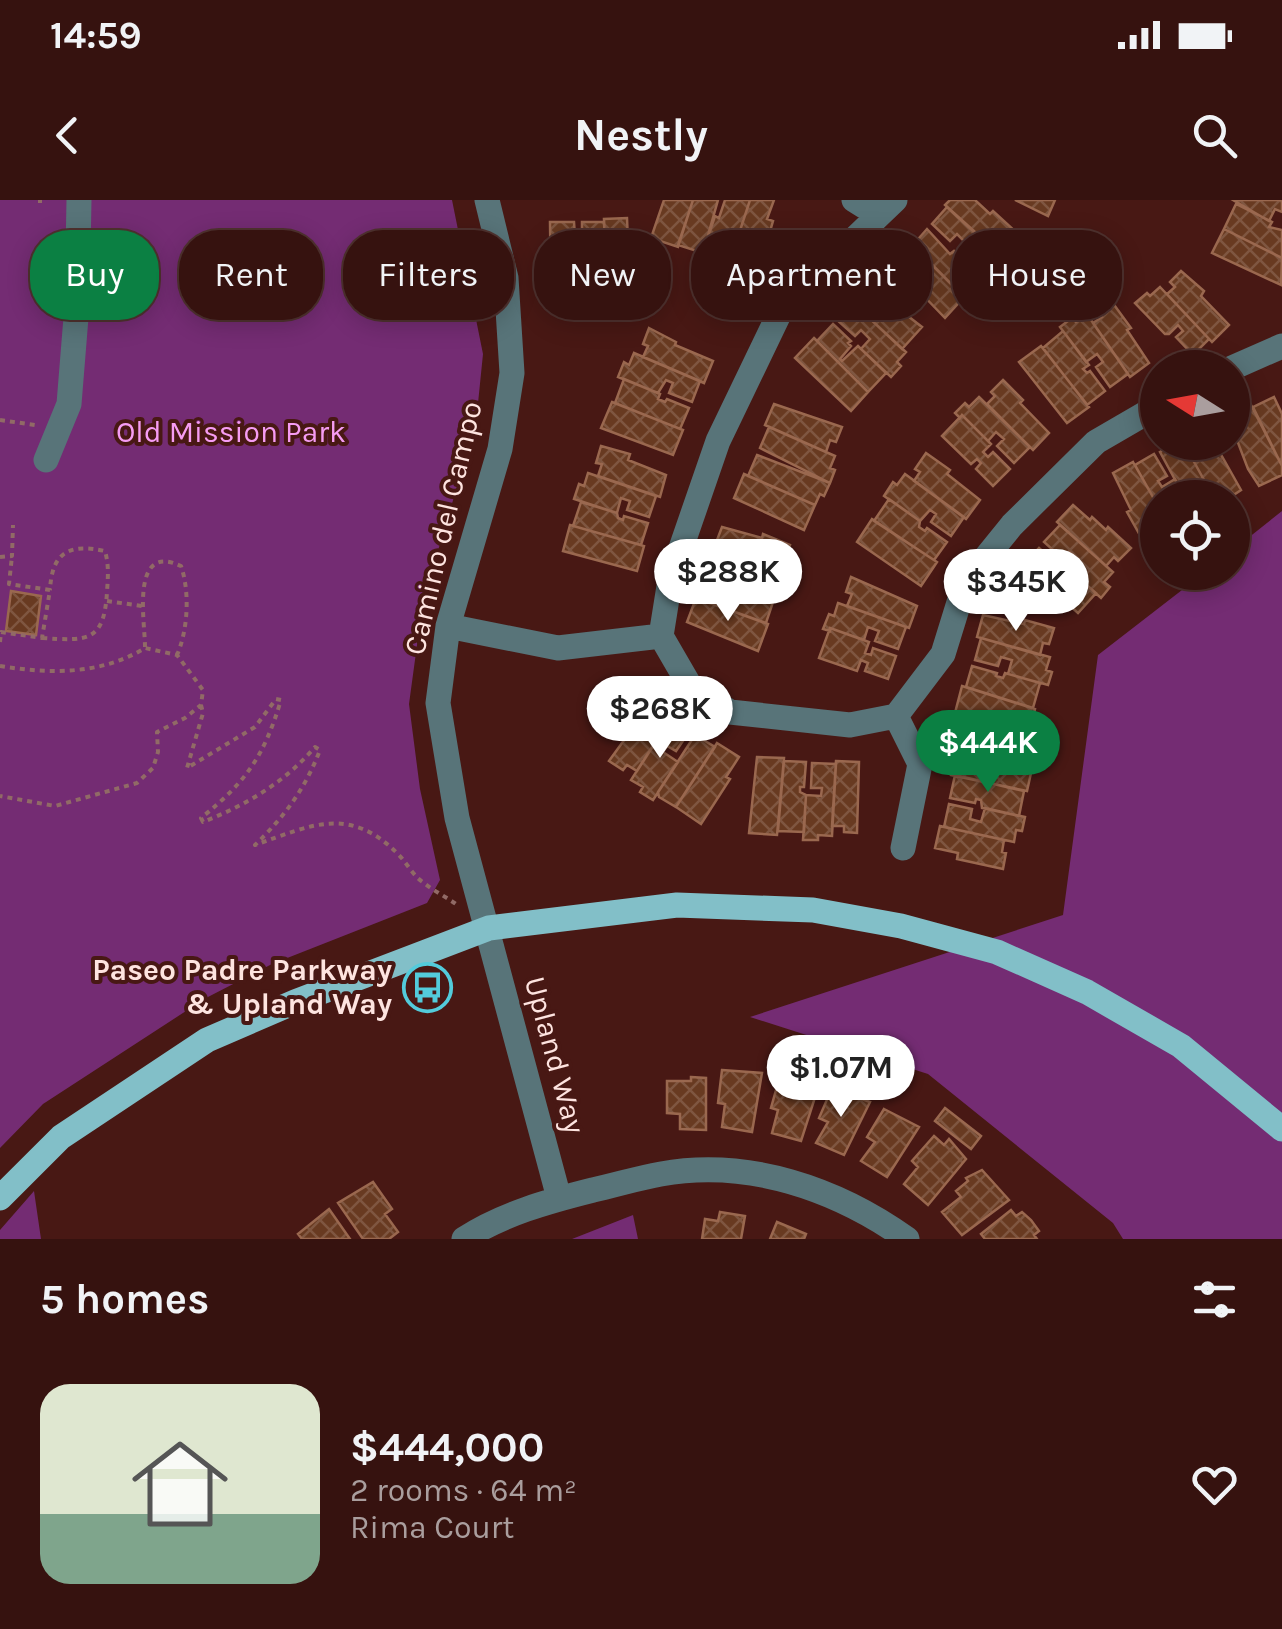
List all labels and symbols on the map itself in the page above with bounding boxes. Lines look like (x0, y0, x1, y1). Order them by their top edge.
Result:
north arrow (1140, 350, 1250, 460)
street label: Camino del Campo (396, 398, 490, 658)
park label: Old Mission Park (116, 414, 346, 450)
pin: $288K (658, 539, 798, 624)
pin: $345K (946, 549, 1086, 634)
pin: $268K (590, 676, 730, 761)
pin: $444K (918, 710, 1058, 795)
place label: Paseo Padre Parkway & Upland Way (92, 952, 392, 1022)
bus stop icon: Paseo Padre Parkway & Upland Way (401, 961, 453, 1013)
street label: Upland Way (517, 972, 593, 1138)
pin: $1.07M (760, 1035, 922, 1120)

